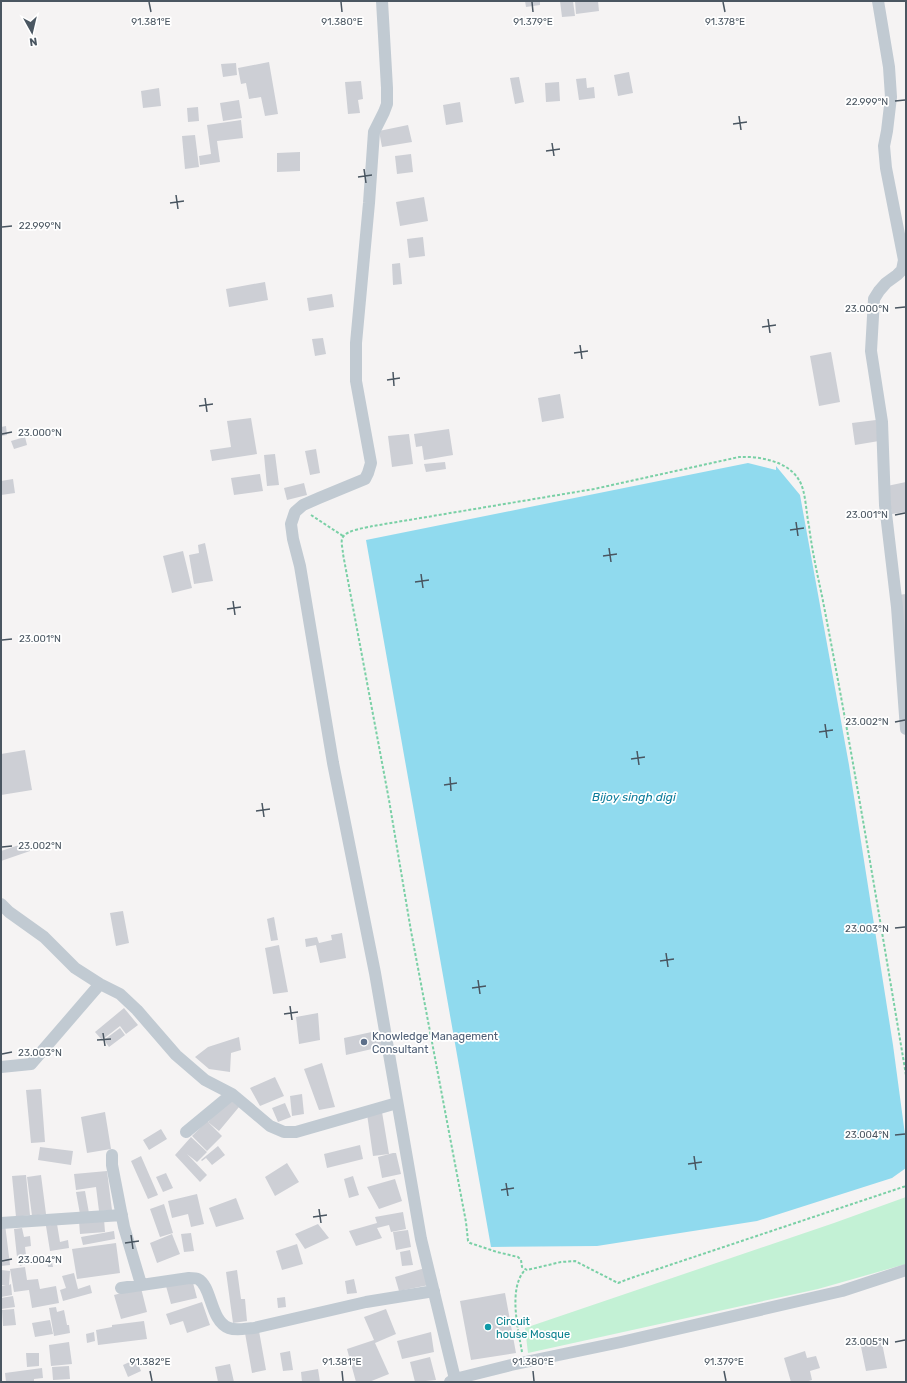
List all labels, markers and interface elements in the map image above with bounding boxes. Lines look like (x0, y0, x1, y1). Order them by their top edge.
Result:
north arrow (12, 12, 52, 52)
text: 91.381°E (131, 16, 171, 28)
text: 91.380°E (321, 16, 363, 28)
text: 91.379°E (513, 16, 553, 28)
text: 91.378°E (705, 16, 745, 28)
text: N (28, 34, 38, 48)
text: 22.999°N (846, 96, 888, 108)
text: 22.999°N (19, 220, 61, 232)
text: 23.000°N (845, 303, 889, 315)
text: 23.000°N (18, 427, 62, 439)
text: 23.001°N (846, 509, 888, 521)
text: 23.001°N (19, 633, 61, 645)
text: 23.002°N (845, 716, 889, 728)
water label: Bijoy singh digi (592, 790, 677, 804)
text: 23.002°N (18, 840, 62, 852)
text: 23.003°N (845, 923, 889, 935)
place label: Knowledge Management Consultant (372, 1030, 499, 1056)
marker: Knowledge Management Consultant (359, 1037, 369, 1047)
text: 23.003°N (18, 1047, 62, 1059)
text: 23.004°N (845, 1129, 889, 1141)
text: 23.004°N (18, 1254, 62, 1266)
place label: Circuit house Mosque (496, 1315, 570, 1341)
marker: Circuit house Mosque (483, 1322, 493, 1332)
text: 23.005°N (845, 1336, 889, 1348)
text: 91.382°E (130, 1356, 170, 1368)
text: 91.381°E (322, 1356, 362, 1368)
text: 91.380°E (512, 1356, 554, 1368)
text: 91.379°E (704, 1356, 744, 1368)

